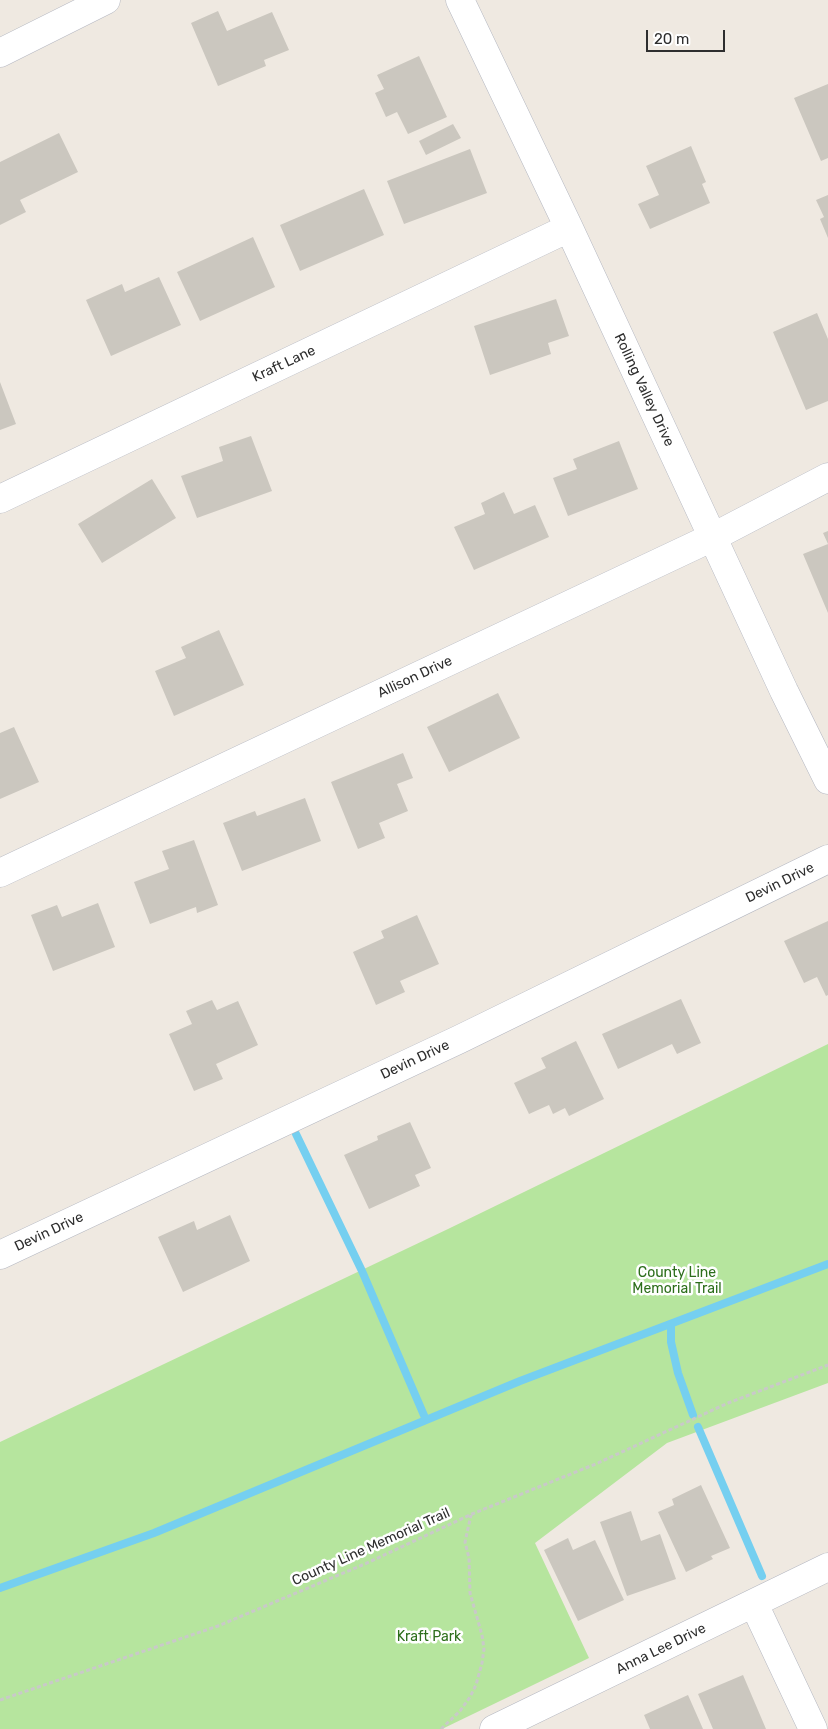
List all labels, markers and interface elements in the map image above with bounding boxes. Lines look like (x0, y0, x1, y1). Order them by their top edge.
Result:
scale bar (648, 20, 727, 52)
text: 20 m (654, 30, 689, 48)
street label: Rolling Valley Drive (610, 331, 678, 449)
street label: Kraft Lane (250, 342, 318, 386)
street label: Allison Drive (375, 652, 455, 702)
street label: Devin Drive (743, 859, 817, 907)
street label: Devin Drive (378, 1037, 452, 1083)
street label: Devin Drive (12, 1209, 86, 1255)
park label: County Line Memorial Trail (632, 1265, 722, 1298)
street label: County Line Memorial Trail (289, 1505, 453, 1589)
street label: Anna Lee Drive (613, 1620, 709, 1678)
park label: Kraft Park (397, 1629, 461, 1645)

